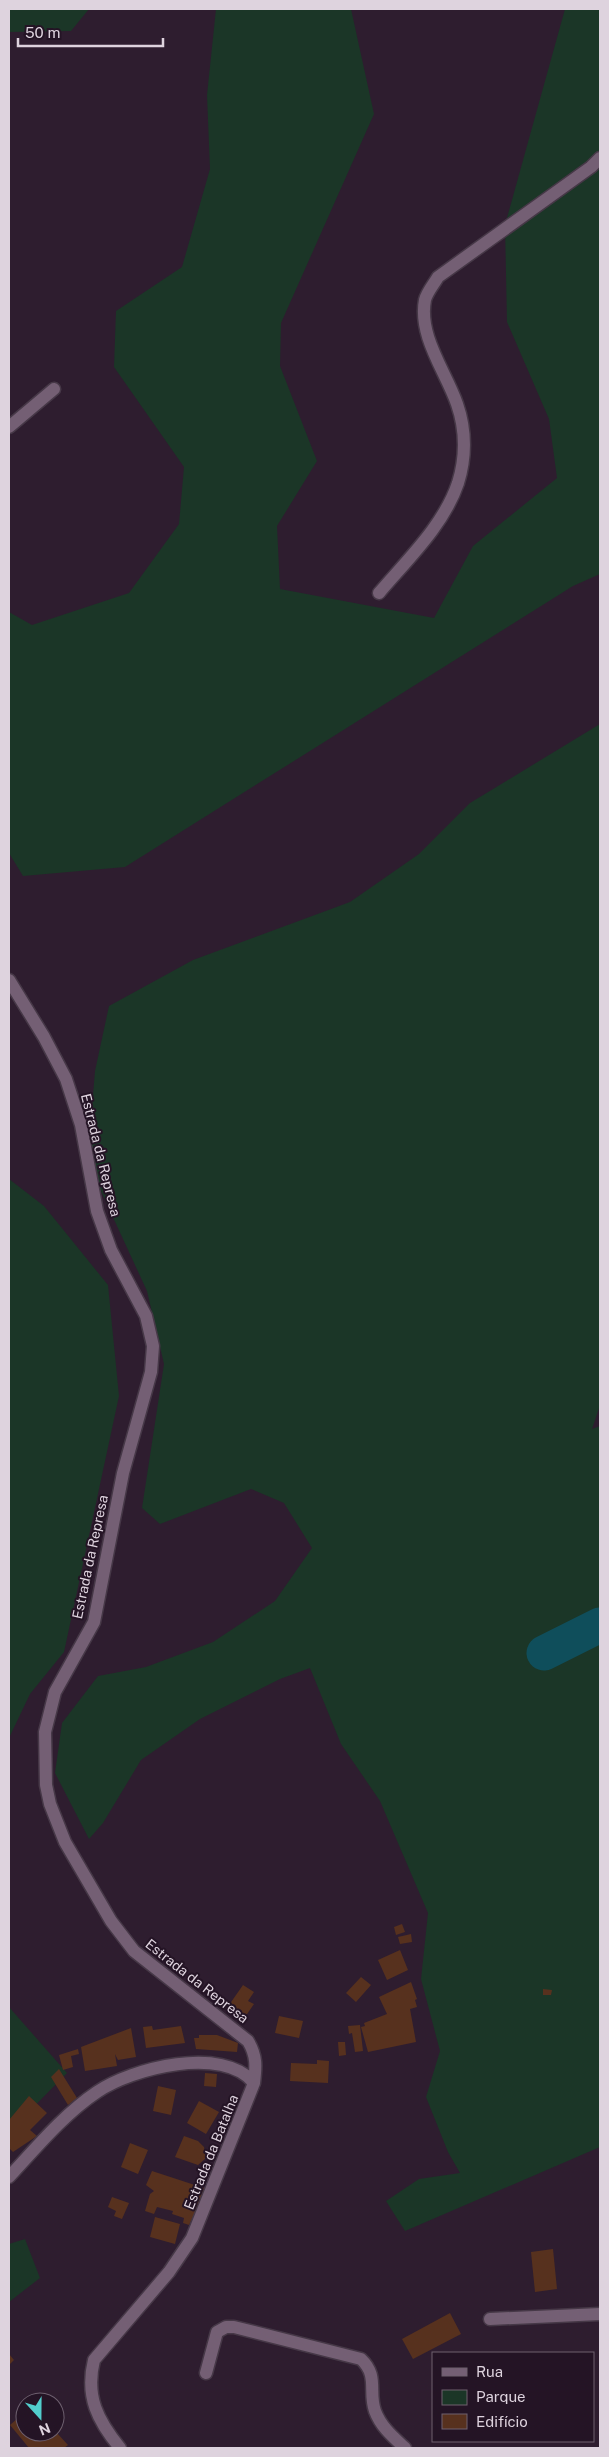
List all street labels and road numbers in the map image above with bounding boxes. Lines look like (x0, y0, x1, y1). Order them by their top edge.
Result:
street label: Estrada da Represa (78, 1092, 124, 1218)
street label: Estrada da Represa (69, 1494, 111, 1620)
street label: Estrada da Represa (142, 1936, 252, 2026)
street label: Estrada da Batalha (181, 2092, 241, 2212)

